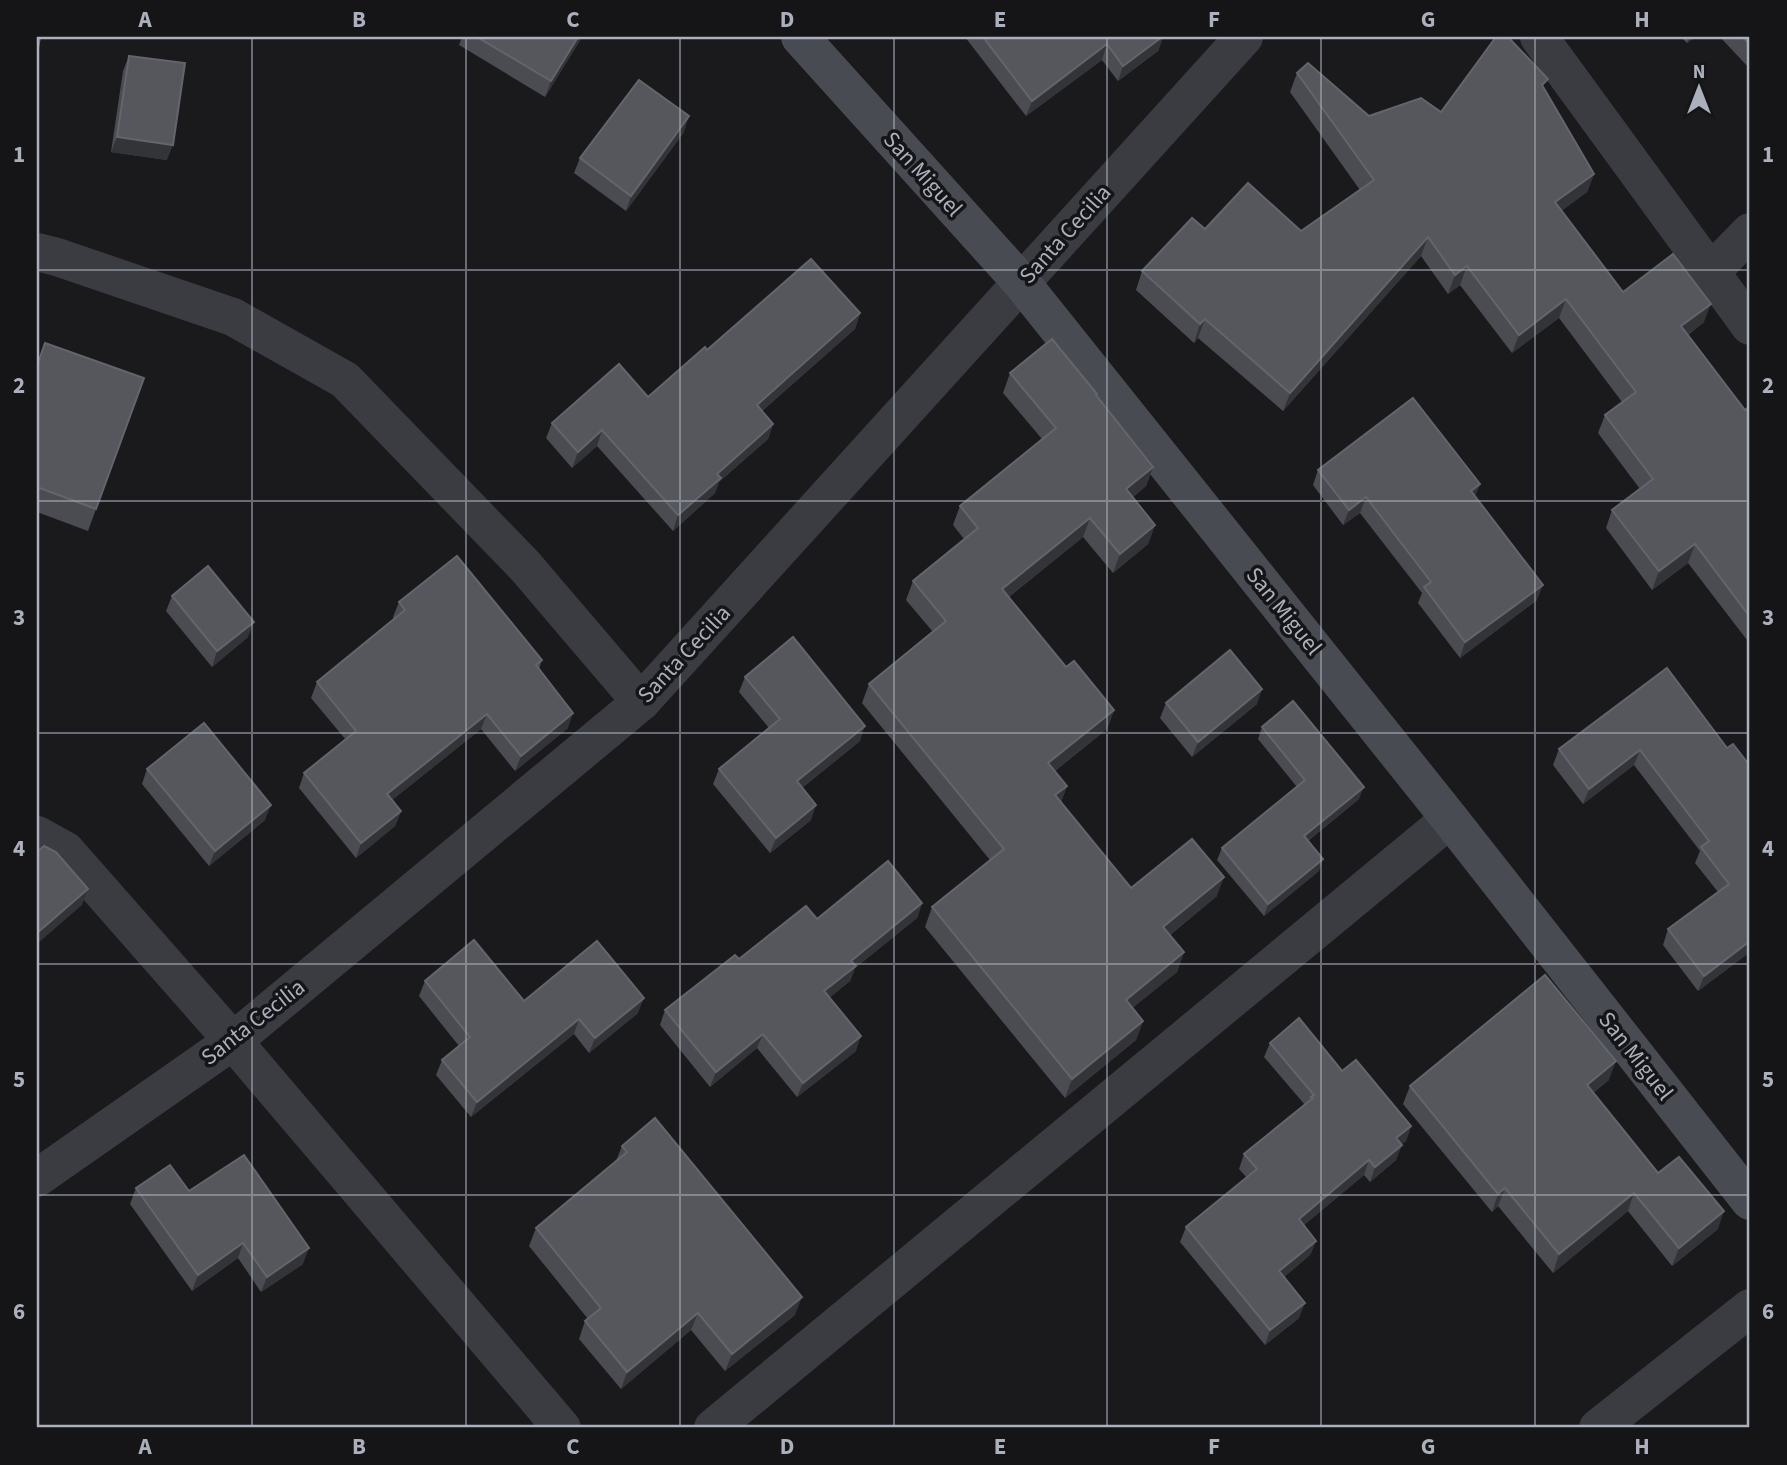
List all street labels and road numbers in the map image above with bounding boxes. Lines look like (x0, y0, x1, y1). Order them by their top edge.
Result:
street label: San Miguel (876, 124, 970, 224)
street label: Santa Cecilia (1011, 177, 1119, 291)
street label: San Miguel (1238, 560, 1330, 662)
street label: Santa Cecilia (630, 598, 738, 710)
street label: Santa Cecilia (194, 971, 312, 1073)
street label: San Miguel (1591, 1005, 1681, 1107)

